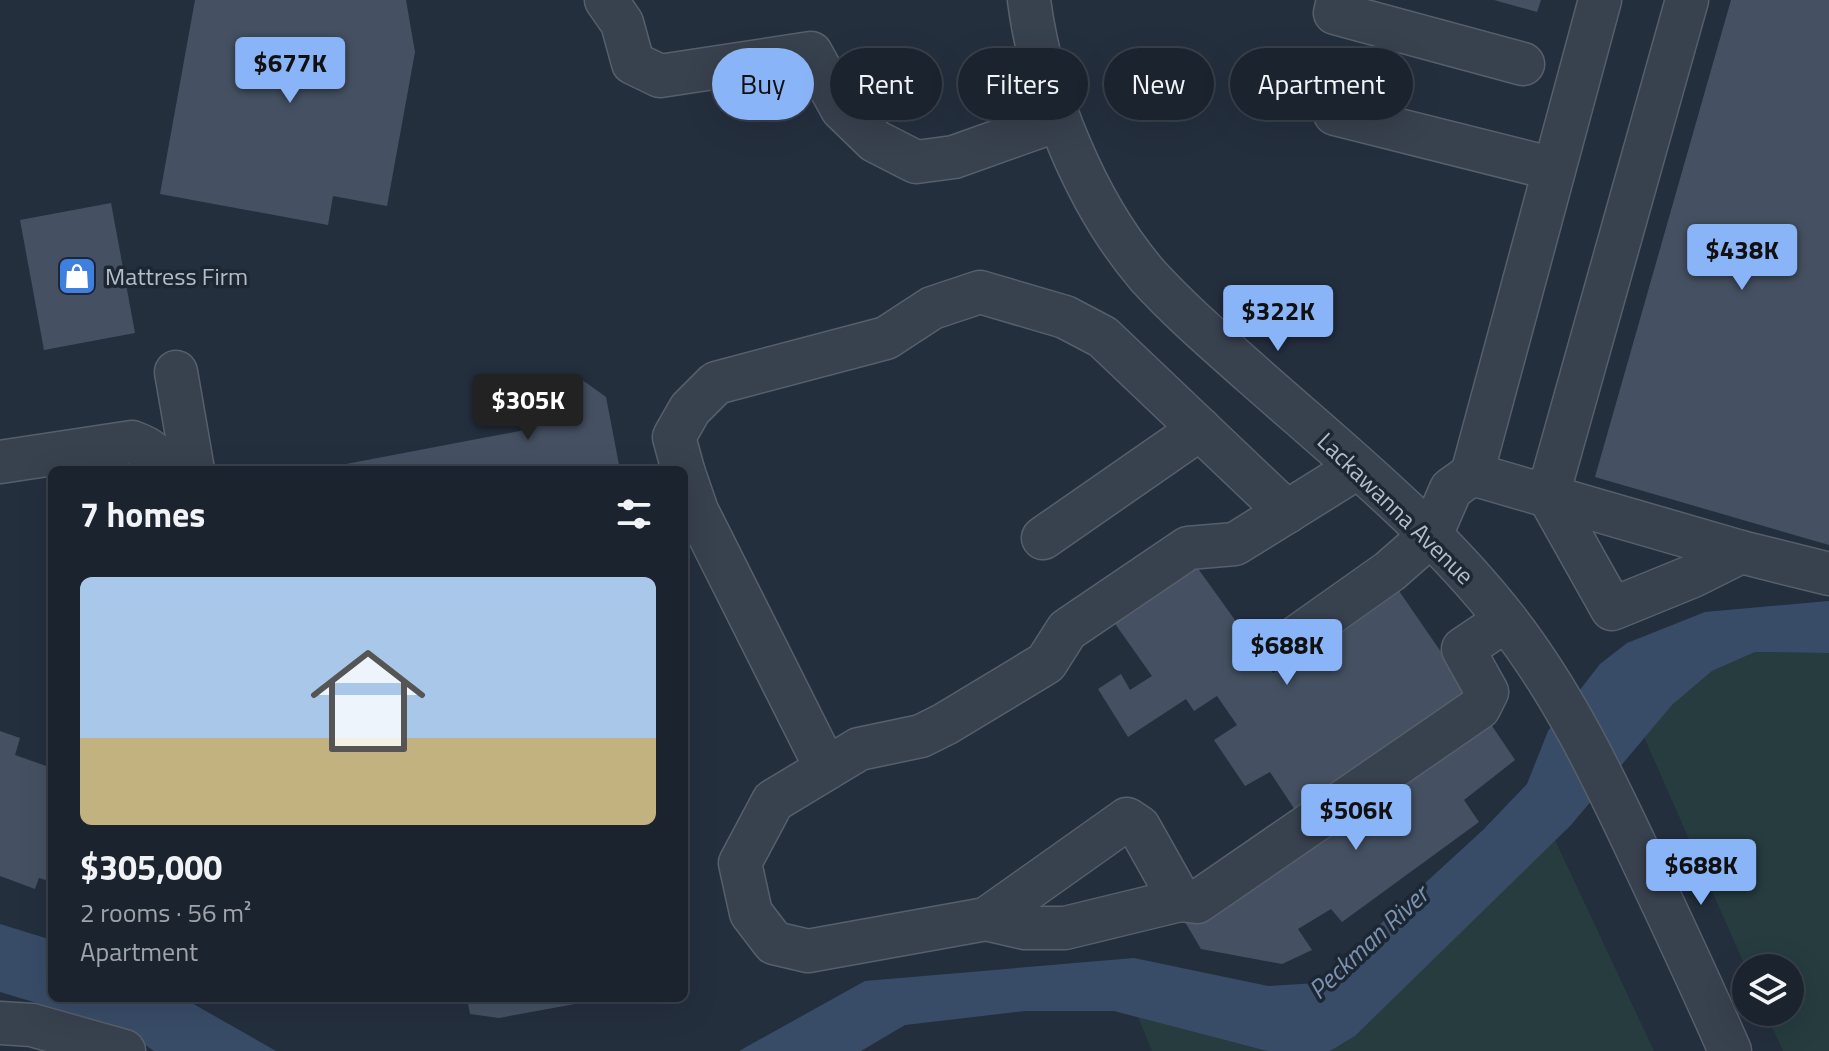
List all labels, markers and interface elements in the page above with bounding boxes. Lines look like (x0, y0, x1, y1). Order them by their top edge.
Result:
pin: $677K (234, 37, 346, 105)
text: $677K (253, 43, 327, 82)
chip: Buy (712, 48, 814, 120)
chip: Rent (830, 48, 942, 120)
chip: Filters (958, 48, 1088, 120)
chip: New (1104, 48, 1214, 120)
chip: Apartment (1230, 48, 1413, 120)
pin: $438K (1686, 224, 1798, 292)
text: $438K (1705, 230, 1779, 269)
shop icon: Mattress Firm (56, 255, 98, 297)
place label: Mattress Firm (105, 258, 248, 294)
pin: $322K (1222, 285, 1334, 353)
text: $322K (1241, 291, 1315, 330)
pin: $305K (472, 374, 584, 442)
text: $305K (491, 380, 565, 419)
street label: Lackawanna Avenue (1309, 424, 1483, 592)
text: 7 homes (80, 488, 205, 540)
icon: filters (612, 492, 656, 536)
pin: $688K (1231, 619, 1343, 687)
text: $688K (1250, 625, 1324, 664)
icon: home (296, 629, 440, 773)
pin: $506K (1300, 784, 1412, 852)
text: $506K (1319, 790, 1393, 829)
pin: $688K (1645, 839, 1757, 907)
text: $305,000 (80, 841, 222, 893)
text: $688K (1664, 845, 1738, 884)
water label: Peckman River (1299, 874, 1439, 1008)
text: 2 rooms · 56 m² (80, 893, 251, 932)
text: Apartment (80, 932, 198, 971)
map controls (1732, 954, 1804, 1026)
button: layers (1732, 954, 1804, 1026)

